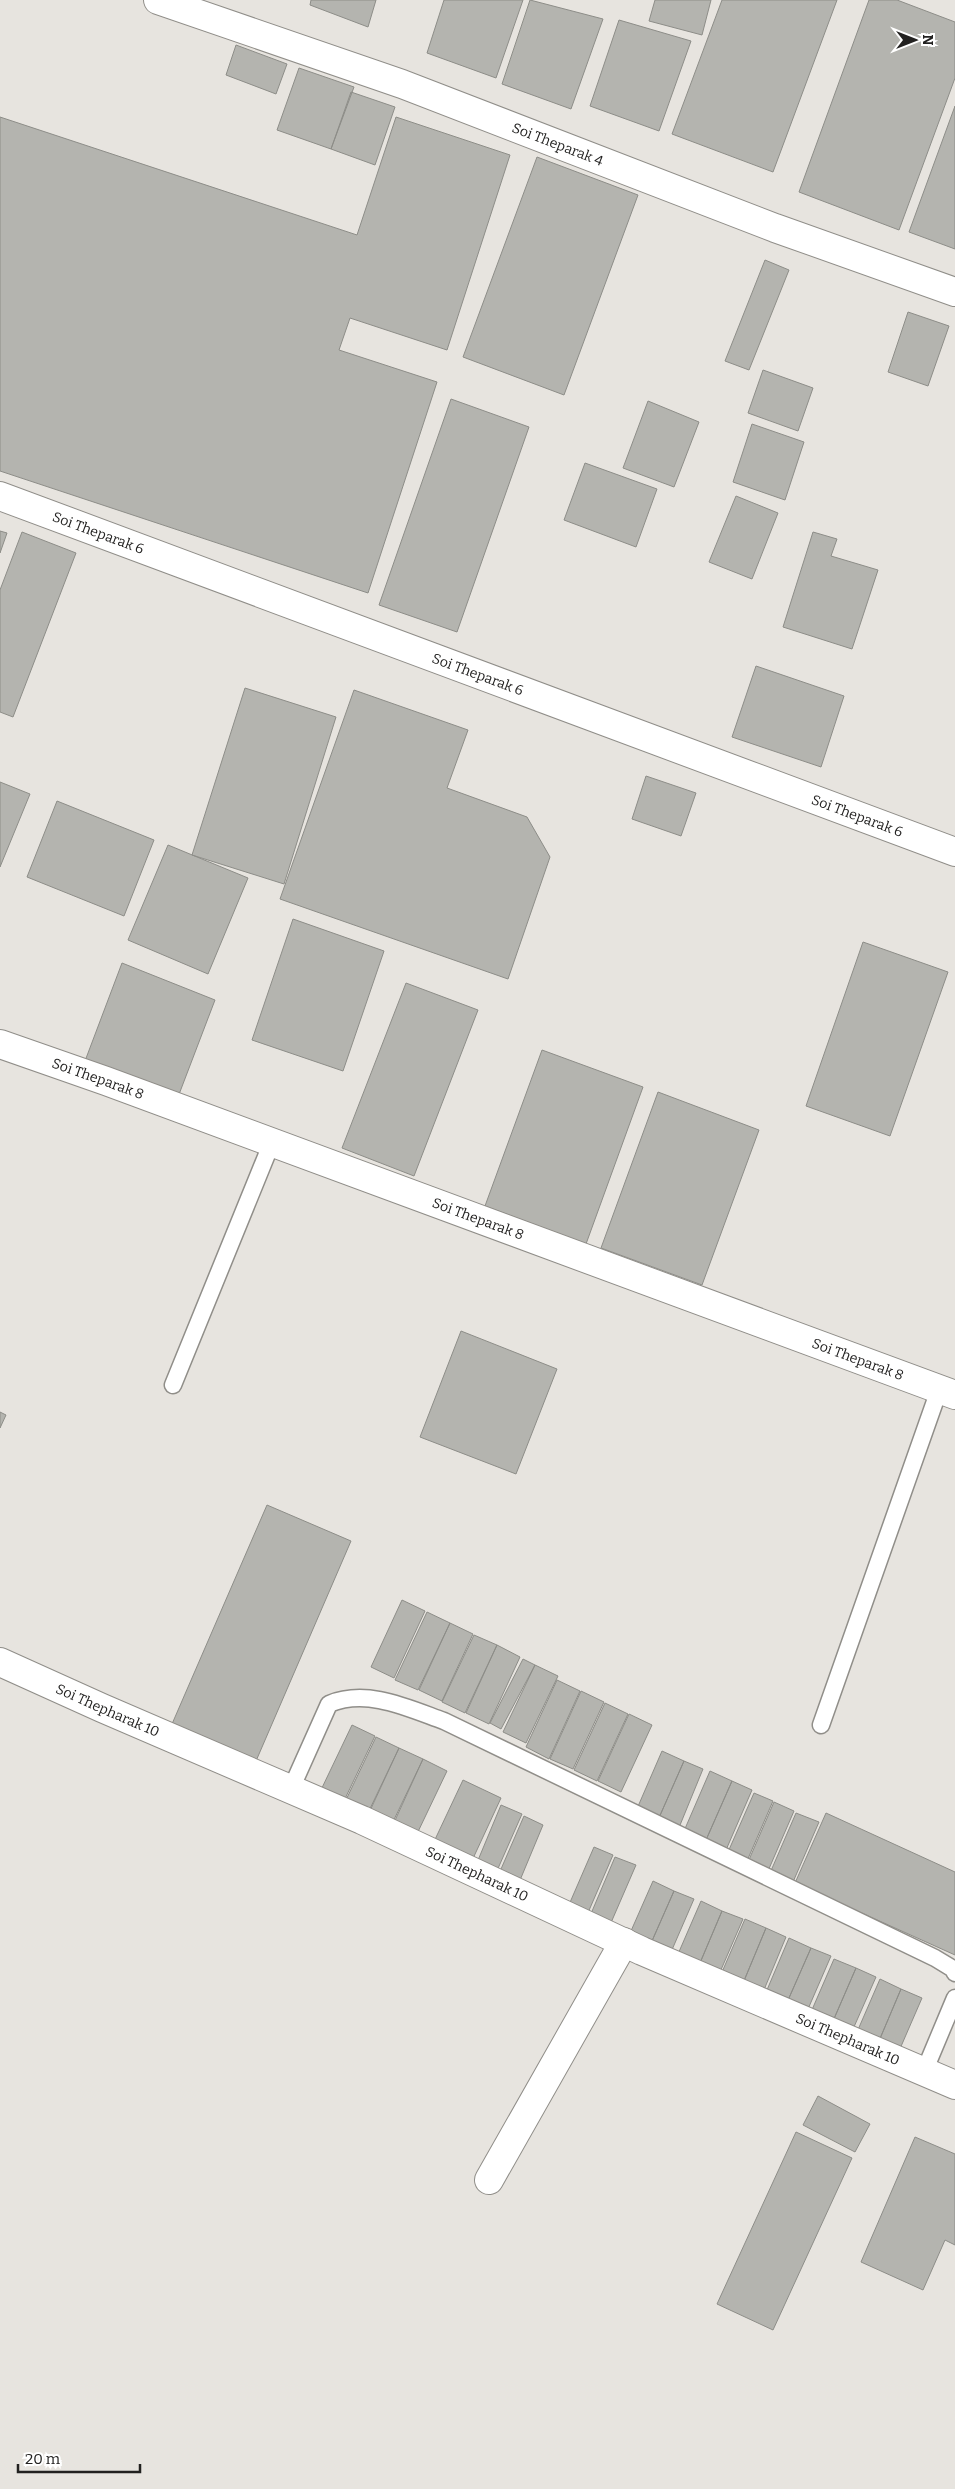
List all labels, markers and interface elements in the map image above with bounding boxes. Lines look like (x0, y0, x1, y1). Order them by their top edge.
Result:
north arrow (890, 15, 940, 65)
text: N (919, 35, 936, 46)
street label: Soi Theparak 4 (510, 119, 605, 170)
street label: Soi Theparak 6 (50, 508, 146, 558)
street label: Soi Theparak 6 (430, 650, 526, 699)
street label: Soi Theparak 6 (809, 791, 905, 841)
street label: Soi Theparak 8 (50, 1055, 146, 1103)
street label: Soi Theparak 8 (430, 1194, 526, 1244)
street label: Soi Theparak 8 (810, 1335, 906, 1384)
street label: Soi Thepharak 10 (53, 1680, 162, 1741)
street label: Soi Thepharak 10 (423, 1843, 531, 1906)
street label: Soi Thepharak 10 (793, 2010, 902, 2069)
scale bar (18, 2442, 140, 2474)
text: 20 m (25, 2450, 61, 2468)

